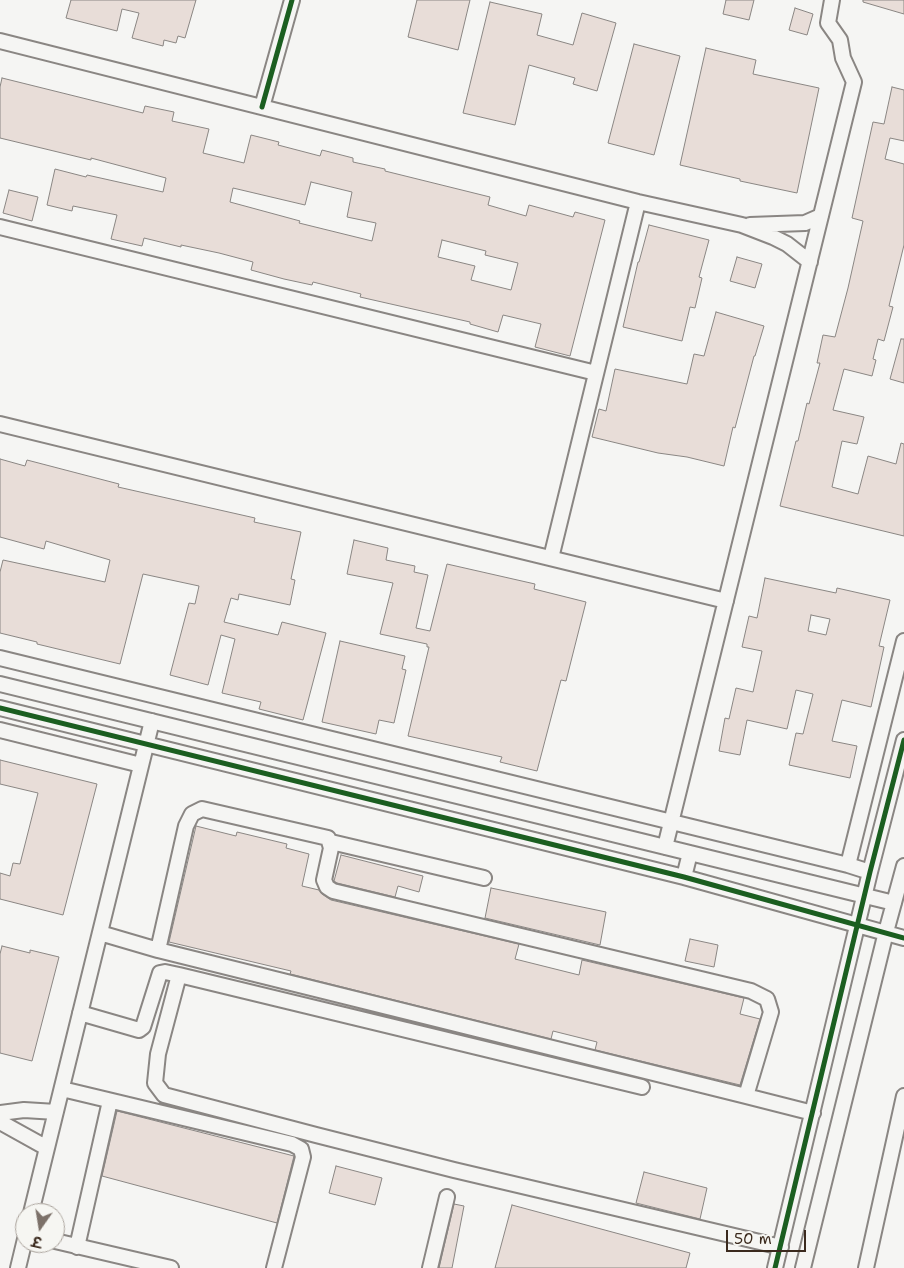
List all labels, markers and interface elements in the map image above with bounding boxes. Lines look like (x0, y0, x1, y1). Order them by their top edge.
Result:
north arrow (15, 1203, 65, 1253)
scale bar (729, 1220, 809, 1252)
text: 50 m (734, 1229, 772, 1249)
text: उ (30, 1232, 43, 1251)

